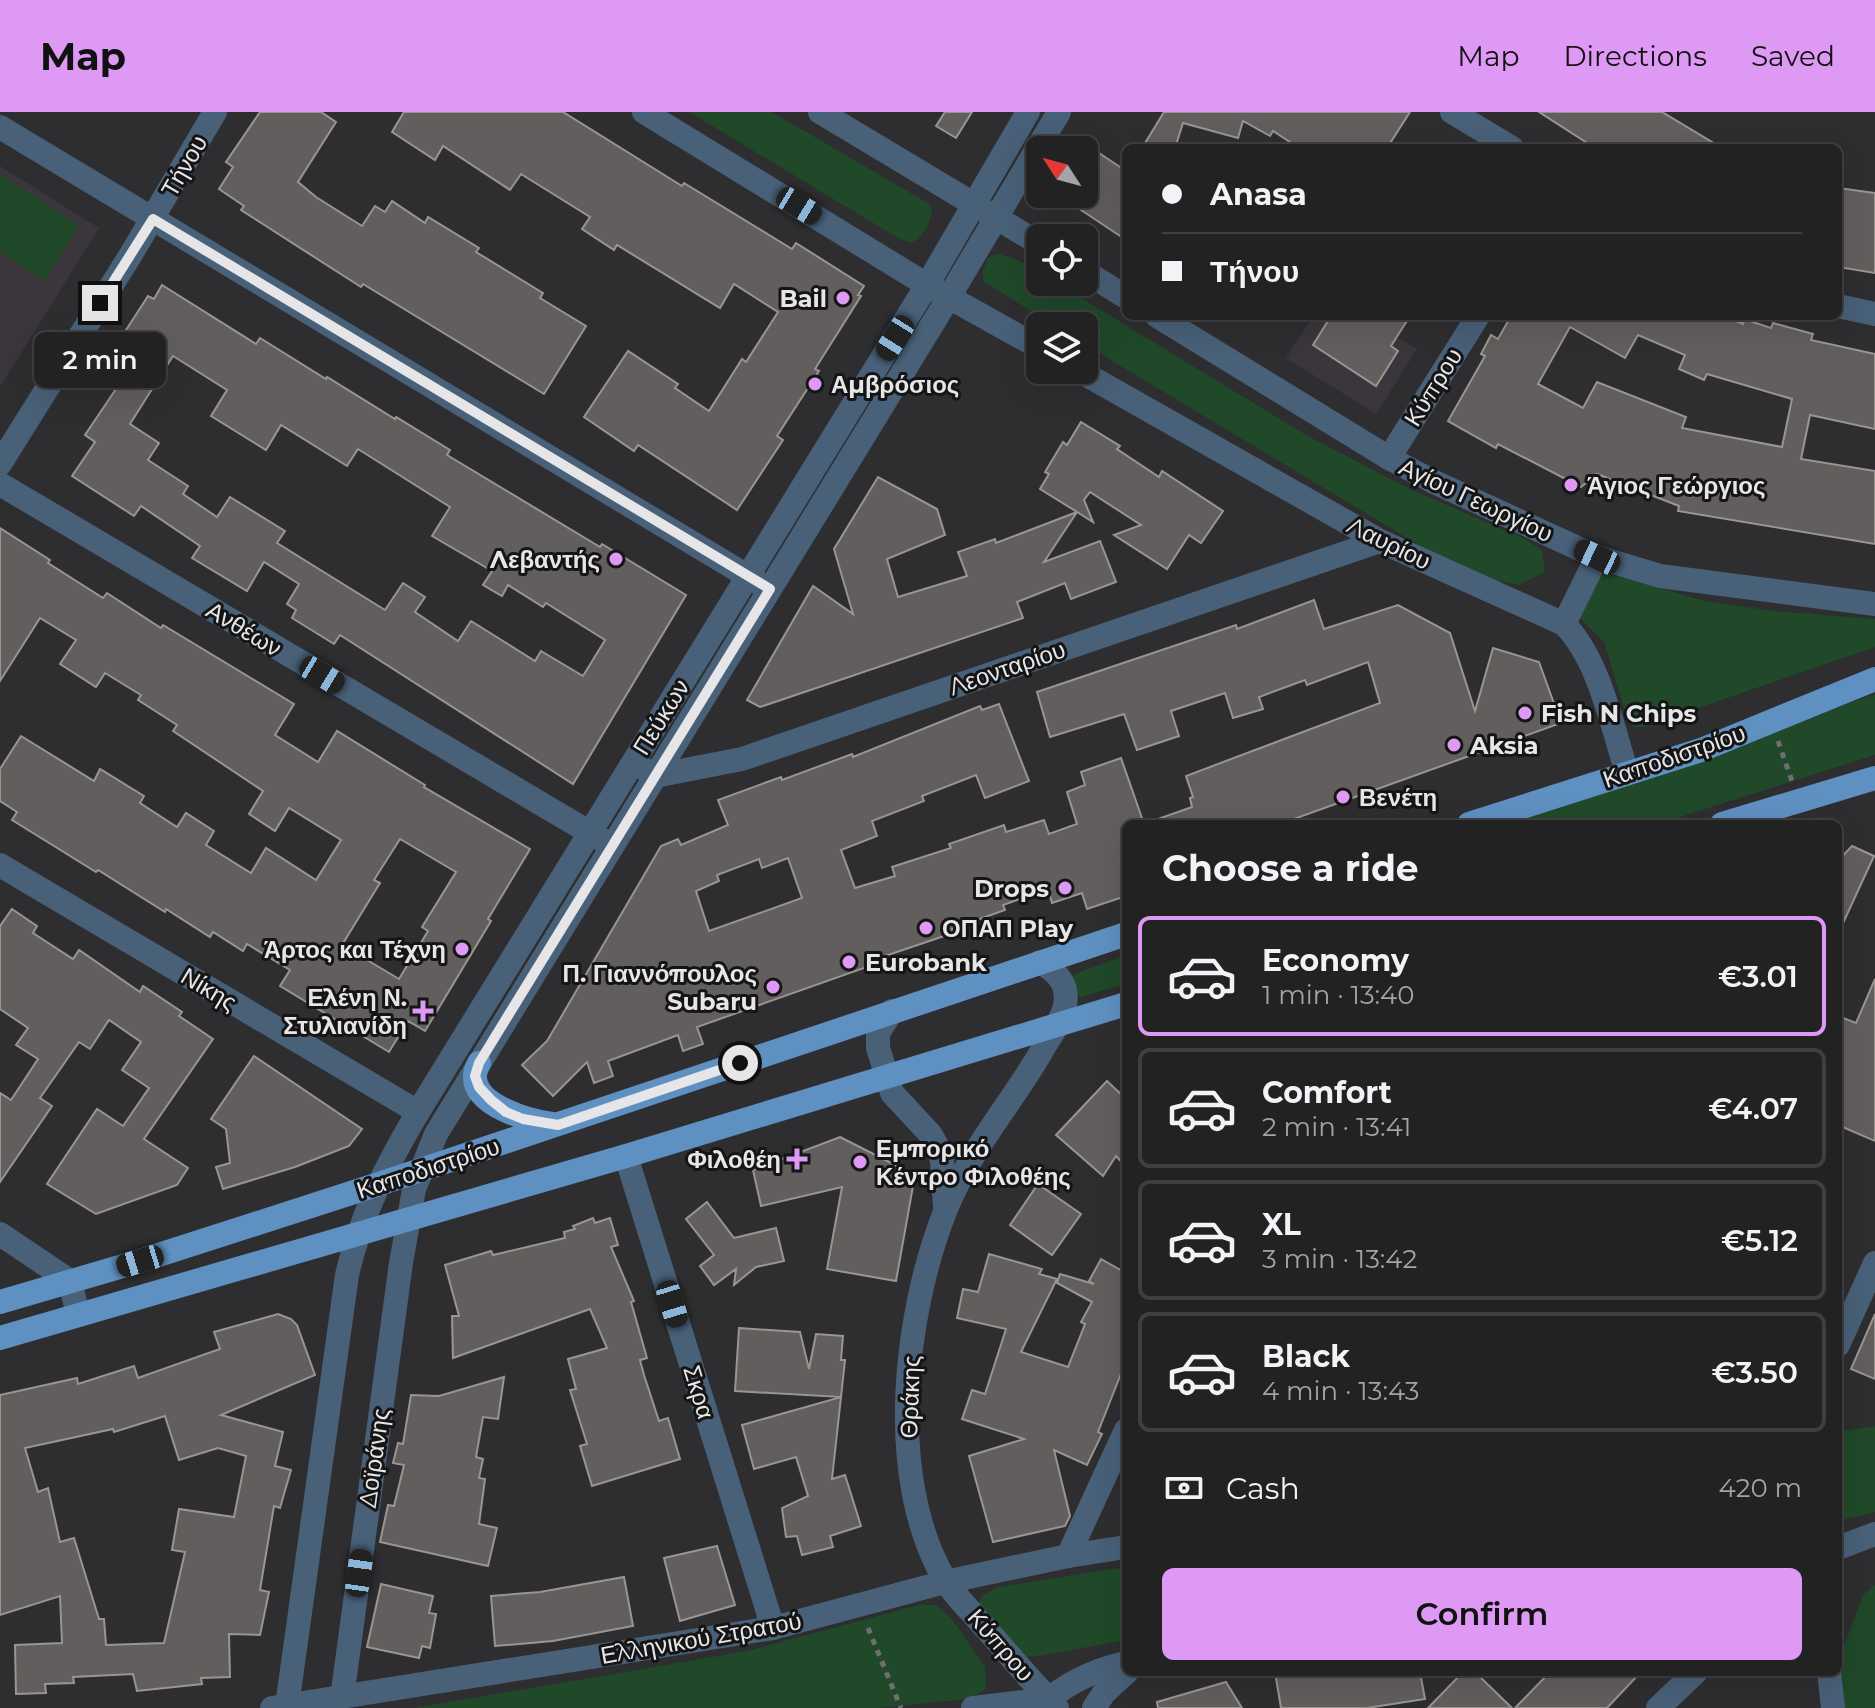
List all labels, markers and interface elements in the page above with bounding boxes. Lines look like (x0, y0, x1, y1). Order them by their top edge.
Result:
text: Map (40, 33, 126, 80)
text: Map (1457, 39, 1519, 73)
text: Directions (1563, 39, 1707, 73)
text: Saved (1751, 39, 1835, 73)
street label: Τήνου (155, 130, 213, 202)
north arrow (1026, 136, 1098, 208)
map controls (1026, 136, 1098, 384)
text: Anasa (1210, 176, 1307, 213)
car (772, 183, 826, 229)
button: locate (1026, 224, 1098, 296)
text: Τήνου (1210, 253, 1299, 290)
place label: Bail (779, 284, 827, 313)
route end (82, 285, 118, 321)
marker: Bail (834, 289, 852, 307)
car (872, 311, 918, 365)
button: layers (1026, 312, 1098, 384)
callout: 2 min (34, 331, 166, 387)
street label: Κύπρου (1398, 343, 1468, 431)
text: 2 min (62, 344, 138, 376)
place label: Αμβρόσιος (831, 370, 959, 399)
marker: Αμβρόσιος (806, 375, 824, 393)
street label: Αγίου Γεωργίου (1395, 452, 1557, 548)
place label: Άγιος Γεώργιος (1587, 471, 1765, 500)
marker: Άγιος Γεώργιος (1562, 476, 1580, 494)
street label: Λαυρίου (1343, 510, 1435, 576)
car (1570, 536, 1624, 578)
place label: Λεβαντής (489, 545, 600, 574)
marker: Λεβαντής (607, 550, 625, 568)
street label: Ανθέων (201, 595, 287, 663)
street label: Λεονταρίου (945, 635, 1069, 701)
car (295, 652, 349, 698)
street label: Πεύκων (627, 674, 695, 760)
place label: Fish N Chips (1541, 699, 1697, 728)
marker: Fish N Chips (1516, 704, 1534, 722)
street label: Καποδιστρίου (1599, 718, 1749, 794)
place label: Aksia (1469, 731, 1538, 760)
marker: Aksia (1445, 736, 1463, 754)
place label: Βενέτη (1359, 783, 1437, 812)
marker: Βενέτη (1334, 788, 1352, 806)
text: Choose a ride (1162, 846, 1419, 890)
place label: Drops (974, 874, 1049, 903)
marker: Drops (1056, 879, 1074, 897)
place label: ΟΠΑΠ Play (942, 914, 1074, 943)
marker: ΟΠΑΠ Play (917, 919, 935, 937)
place label: Άρτος και Τέχνη (264, 935, 446, 964)
marker: Άρτος και Τέχνη (453, 940, 471, 958)
icon: car (1166, 940, 1238, 1012)
text: Economy (1262, 942, 1409, 979)
place label: Eurobank (865, 948, 987, 977)
marker: Eurobank (840, 953, 858, 971)
text: €3.01 (1718, 958, 1798, 995)
place label: Π. Γιαννόπουλος Subaru (563, 959, 757, 1016)
street label: Νίκης (176, 961, 242, 1017)
marker: Π. Γιαννόπουλος Subaru (764, 978, 782, 996)
text: 1 min · 13:40 (1262, 979, 1415, 1011)
place label: Ελένη Ν. Στυλιανίδη (283, 983, 407, 1040)
marker: Ελένη Ν. Στυλιανίδη (414, 1002, 432, 1020)
route start (722, 1045, 758, 1081)
icon: car (1166, 1072, 1238, 1144)
text: Comfort (1262, 1074, 1392, 1111)
text: €4.07 (1708, 1090, 1798, 1127)
text: 2 min · 13:41 (1262, 1111, 1411, 1143)
street label: Καποδιστρίου (353, 1131, 503, 1205)
place label: Εμπορικό Κέντρο Φιλοθέης (876, 1134, 1071, 1191)
place label: Φιλοθέη (687, 1145, 781, 1174)
marker: Φιλοθέη (788, 1150, 806, 1168)
marker: Εμπορικό Κέντρο Φιλοθέης (851, 1153, 869, 1171)
icon: car (1166, 1204, 1238, 1276)
text: XL (1262, 1206, 1301, 1243)
text: €5.12 (1721, 1222, 1798, 1259)
car (114, 1243, 166, 1279)
text: 3 min · 13:42 (1262, 1243, 1417, 1275)
car (654, 1278, 690, 1330)
icon: car (1166, 1336, 1238, 1408)
text: Black (1262, 1338, 1350, 1375)
text: €3.50 (1711, 1354, 1798, 1391)
street label: Θράκης (894, 1355, 926, 1439)
street label: Σκρα (677, 1362, 721, 1422)
text: 4 min · 13:43 (1262, 1375, 1419, 1407)
street label: Δοϊράνης (353, 1406, 395, 1510)
icon: cash (1162, 1466, 1206, 1510)
text: Cash (1226, 1470, 1300, 1507)
text: 420 m (1719, 1472, 1802, 1504)
car (344, 1548, 374, 1598)
button: Confirm (1162, 1568, 1802, 1660)
street label: Κύπρου (962, 1603, 1040, 1687)
street label: Ελληνικού Στρατού (598, 1606, 804, 1670)

